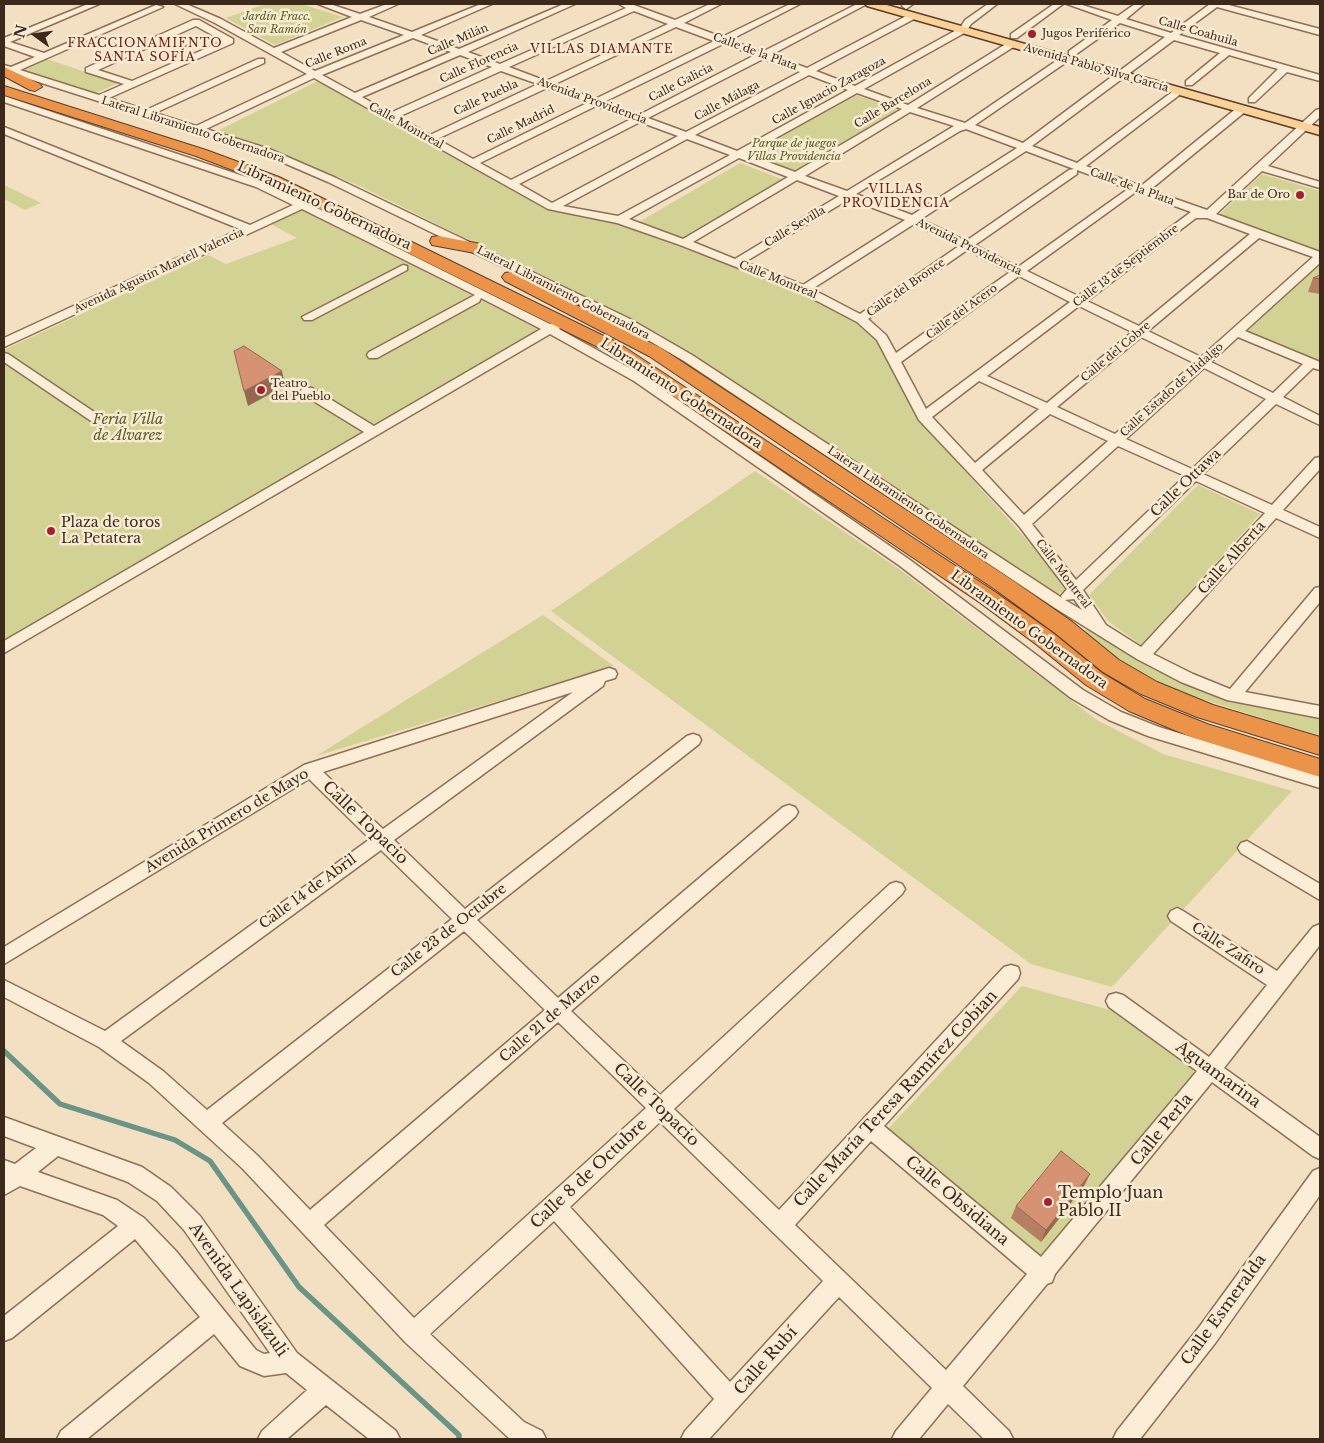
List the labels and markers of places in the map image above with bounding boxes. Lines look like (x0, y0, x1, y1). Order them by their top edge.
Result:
place label: Jugos Periférico (1042, 27, 1131, 41)
marker: Jugos Periférico (1026, 28, 1038, 40)
place label: Bar de Oro (1227, 188, 1290, 202)
marker: Bar de Oro (1294, 189, 1306, 201)
place label: Teatro del Pueblo (271, 377, 331, 403)
marker: Teatro del Pueblo (255, 384, 267, 396)
place label: Plaza de toros La Petatera (61, 515, 160, 548)
marker: Plaza de toros La Petatera (45, 525, 57, 537)
place label: Templo Juan Pablo II (1058, 1183, 1163, 1221)
marker: Templo Juan Pablo II (1042, 1196, 1054, 1208)

